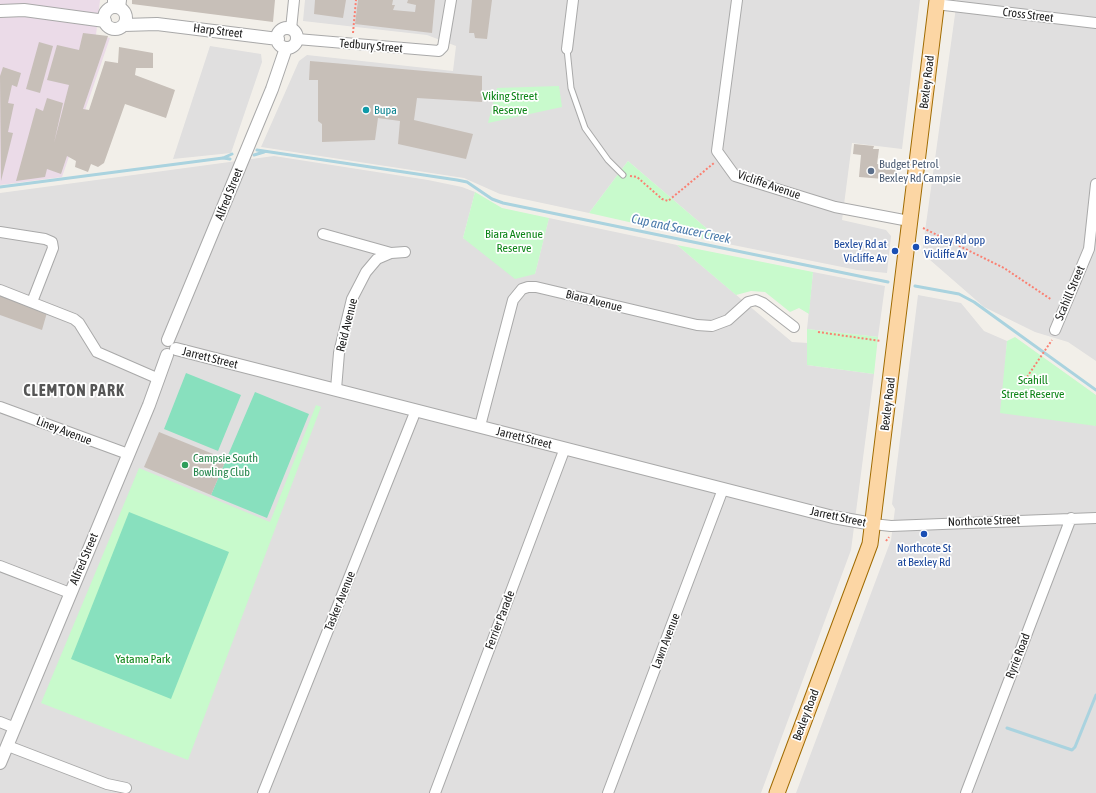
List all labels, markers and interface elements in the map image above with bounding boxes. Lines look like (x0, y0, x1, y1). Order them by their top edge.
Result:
street label: Cross Street (1002, 5, 1054, 25)
street label: Harp Street (192, 21, 244, 41)
street label: Tedbury Street (339, 36, 403, 56)
street label: Bexley Road (917, 54, 937, 110)
park label: Viking Street Reserve (482, 89, 538, 117)
place label: Bupa (374, 103, 397, 117)
marker: Bupa (361, 105, 371, 115)
place label: Budget Petrol Bexley Rd Campsie (879, 157, 961, 185)
street label: Alfred Street (212, 166, 246, 222)
marker: Budget Petrol Bexley Rd Campsie (866, 166, 876, 176)
street label: Vicliffe Avenue (736, 167, 802, 203)
water label: Cup and Saucer Creek (630, 211, 732, 247)
park label: Biara Avenue Reserve (485, 227, 543, 255)
place label: Bexley Rd opp Vicliffe Av (924, 233, 985, 261)
place label: Bexley Rd at Vicliffe Av (834, 237, 887, 265)
marker: Bexley Rd opp Vicliffe Av (911, 242, 921, 252)
marker: Bexley Rd at Vicliffe Av (890, 246, 900, 256)
street label: Scahill Street (1052, 264, 1088, 322)
street label: Biara Avenue (564, 287, 624, 315)
street label: Reid Avenue (333, 297, 361, 353)
street label: Jarrett Street (181, 344, 239, 372)
park label: Scahill Street Reserve (1002, 373, 1064, 401)
street label: Bexley Road (878, 376, 898, 432)
district label: CLEMTON PARK (23, 381, 125, 401)
street label: Liney Avenue (34, 414, 94, 448)
street label: Jarrett Street (495, 424, 553, 452)
place label: Campsie South Bowling Club (193, 451, 258, 479)
marker: Campsie South Bowling Club (180, 460, 190, 470)
street label: Jarrett Street (809, 504, 867, 530)
street label: Northcote Street (948, 513, 1020, 529)
marker: Northcote St at Bexley Rd (919, 529, 929, 539)
street label: Alfred Street (67, 531, 101, 587)
place label: Northcote St at Bexley Rd (897, 541, 951, 569)
street label: Tasker Avenue (321, 569, 359, 633)
street label: Ferrier Parade (482, 589, 518, 651)
street label: Lawn Avenue (649, 611, 683, 671)
street label: Ryrie Road (1003, 631, 1033, 681)
park label: Yatama Park (115, 652, 171, 666)
street label: Bexley Road (790, 687, 822, 743)

